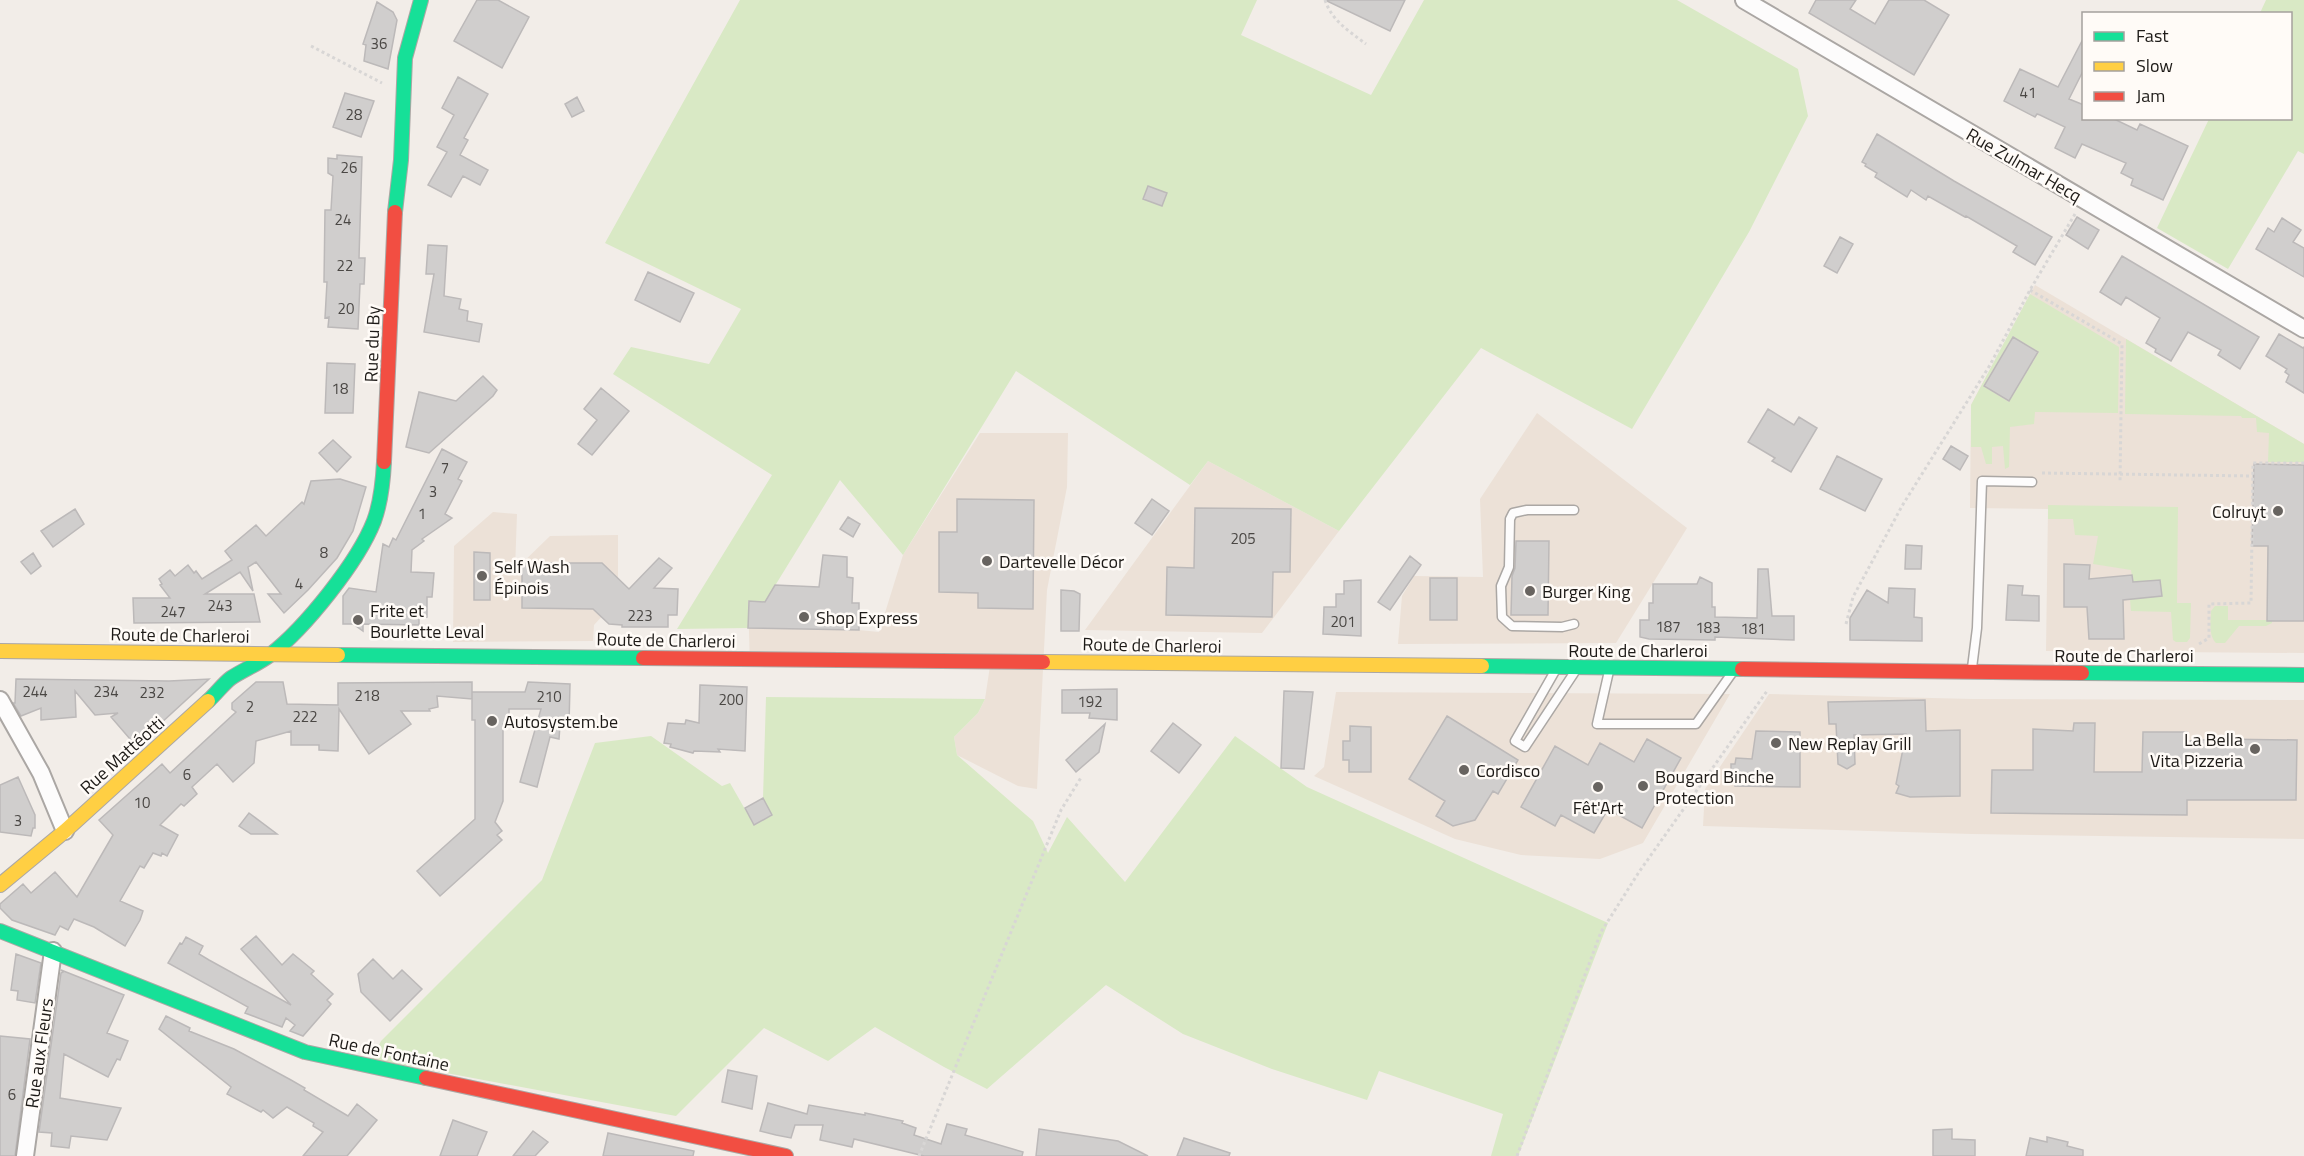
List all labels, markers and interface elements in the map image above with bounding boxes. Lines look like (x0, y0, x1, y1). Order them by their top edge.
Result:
legend (2082, 12, 2292, 120)
text: Fast (2136, 22, 2169, 49)
house number: 36 (371, 32, 387, 55)
text: Slow (2136, 52, 2173, 79)
house number: 41 (2020, 81, 2036, 104)
text: Jam (2136, 82, 2165, 109)
house number: 28 (346, 103, 362, 126)
street label: Rue Zulmar Hecq (1961, 121, 2087, 209)
house number: 26 (341, 156, 357, 179)
house number: 24 (335, 208, 351, 231)
house number: 22 (337, 254, 353, 277)
house number: 20 (338, 297, 354, 320)
street label: Rue du By (357, 305, 387, 383)
house number: 18 (332, 377, 348, 400)
house number: 7 (441, 456, 449, 479)
house number: 3 (429, 480, 437, 503)
place label: Colruyt (2212, 498, 2267, 525)
house number: 1 (418, 502, 426, 525)
marker: Colruyt (2271, 504, 2285, 518)
house number: 205 (1230, 527, 1256, 550)
house number: 8 (320, 541, 328, 564)
place label: Dartevelle Décor (999, 548, 1124, 575)
place label: Self Wash Épinois (494, 553, 570, 601)
marker: Dartevelle Décor (980, 554, 994, 568)
marker: Self Wash Épinois (475, 569, 489, 583)
house number: 4 (295, 572, 303, 595)
place label: Burger King (1542, 578, 1630, 605)
marker: Burger King (1523, 584, 1537, 598)
house number: 243 (207, 594, 233, 617)
place label: Frite et Bourlette Leval (370, 597, 484, 645)
house number: 247 (160, 600, 186, 623)
house number: 223 (627, 604, 653, 627)
place label: Shop Express (816, 604, 918, 631)
marker: Shop Express (797, 610, 811, 624)
house number: 201 (1330, 610, 1356, 633)
marker: Frite et Bourlette Leval (351, 613, 365, 627)
house number: 187 (1655, 615, 1681, 638)
house number: 183 (1695, 616, 1721, 639)
house number: 181 (1740, 617, 1766, 640)
street label: Route de Charleroi (110, 620, 250, 650)
street label: Route de Charleroi (596, 625, 736, 655)
street label: Route de Charleroi (1082, 630, 1222, 660)
street label: Route de Charleroi (1568, 637, 1708, 664)
street label: Route de Charleroi (2054, 642, 2194, 669)
house number: 244 (22, 680, 48, 703)
house number: 234 (93, 680, 119, 703)
house number: 232 (139, 681, 165, 704)
house number: 218 (354, 684, 380, 707)
house number: 210 (536, 685, 562, 708)
house number: 200 (718, 688, 744, 711)
house number: 192 (1077, 690, 1103, 713)
house number: 2 (246, 695, 254, 718)
house number: 222 (292, 705, 318, 728)
place label: Autosystem.be (504, 708, 618, 735)
street label: Rue Mattéotti (74, 710, 170, 800)
marker: Autosystem.be (485, 714, 499, 728)
place label: La Bella Vita Pizzeria (2150, 726, 2243, 774)
place label: New Replay Grill (1788, 730, 1912, 757)
marker: New Replay Grill (1769, 736, 1783, 750)
marker: La Bella Vita Pizzeria (2248, 742, 2262, 756)
place label: Cordisco (1476, 757, 1540, 784)
house number: 6 (183, 763, 191, 786)
marker: Cordisco (1457, 763, 1471, 777)
place label: Bougard Binche Protection (1655, 763, 1774, 811)
marker: Bougard Binche Protection (1636, 779, 1650, 793)
marker: Fêt'Art (1591, 780, 1605, 794)
house number: 10 (134, 791, 150, 814)
place label: Fêt'Art (1573, 794, 1624, 821)
house number: 3 (14, 809, 22, 832)
street label: Rue aux Fleurs (18, 996, 60, 1110)
street label: Rue de Fontaine (326, 1026, 452, 1078)
house number: 6 (8, 1083, 16, 1106)

